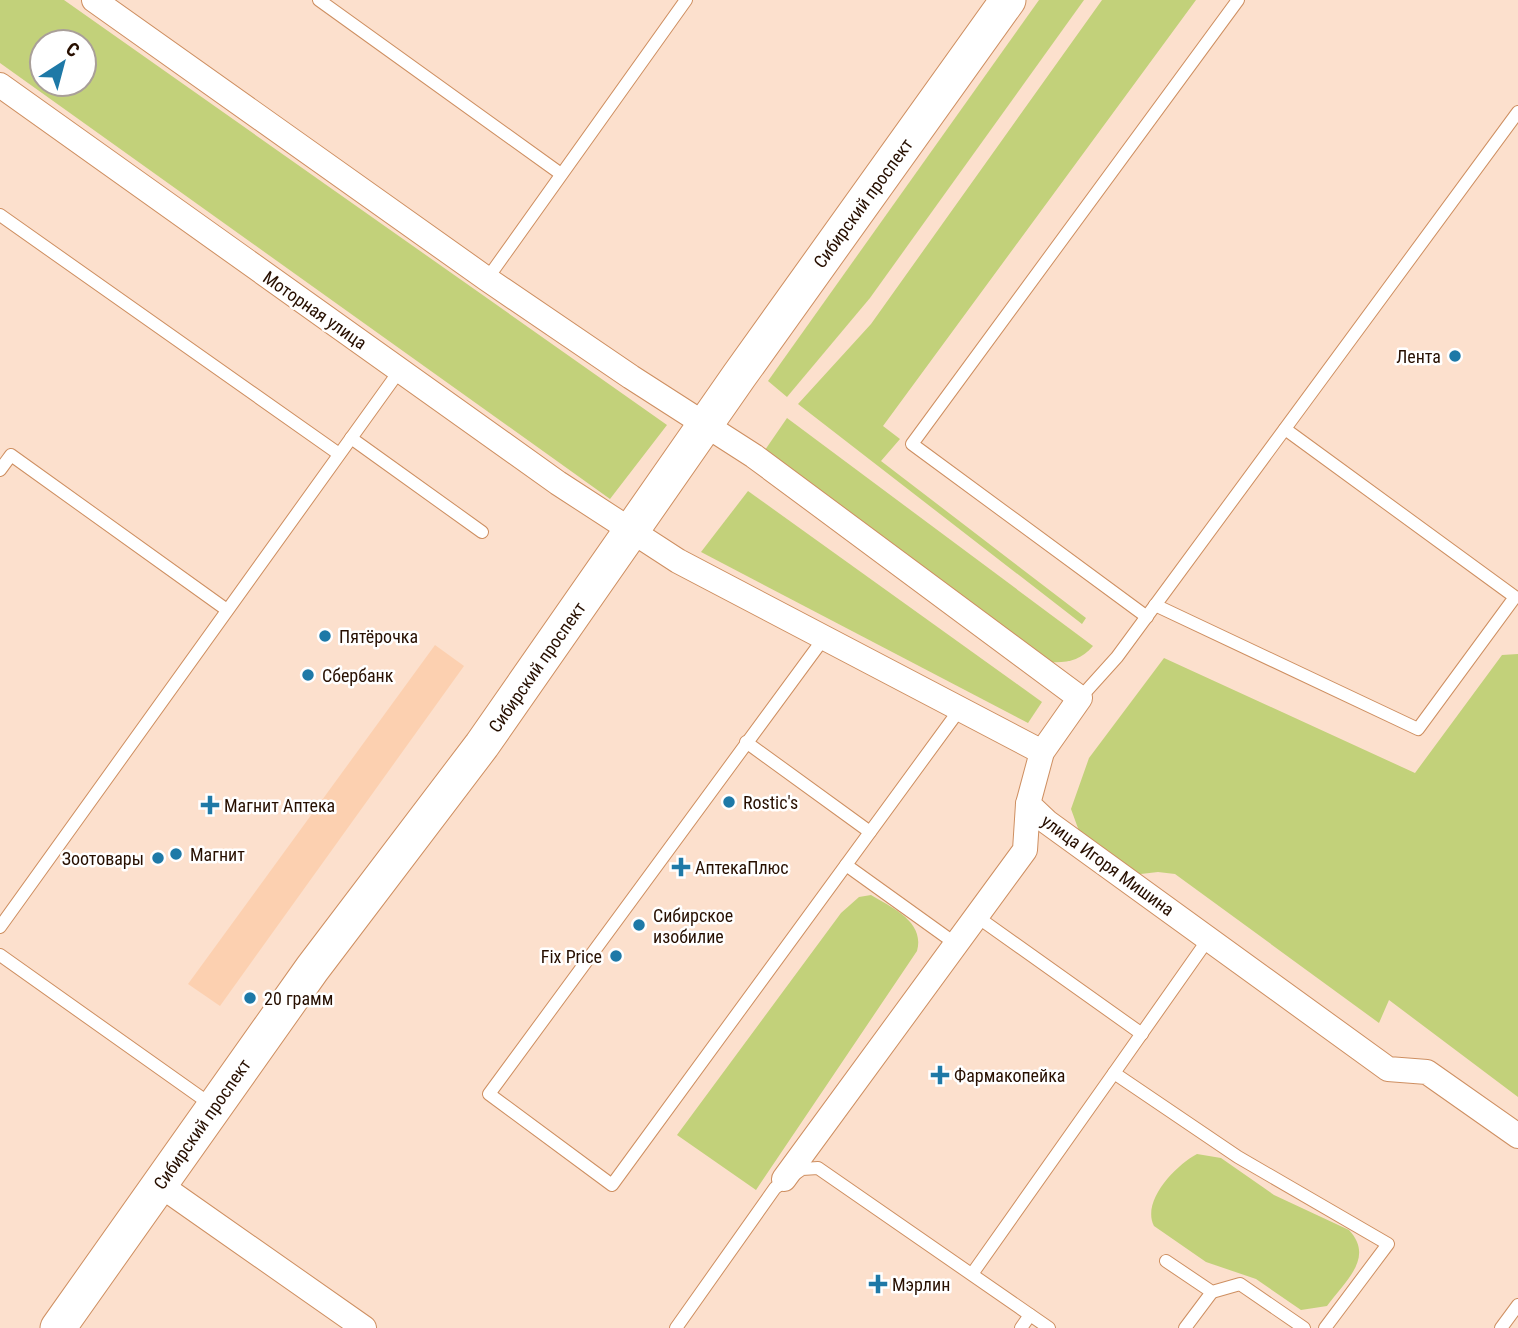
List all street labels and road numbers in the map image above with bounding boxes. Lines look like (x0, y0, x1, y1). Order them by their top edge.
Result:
street label: Сибирский проспект (809, 134, 917, 272)
street label: Моторная улица (259, 266, 371, 354)
street label: Сибирский проспект (484, 597, 590, 736)
street label: улица Игоря Мишина (1038, 810, 1178, 920)
street label: Сибирский проспект (149, 1054, 255, 1193)

